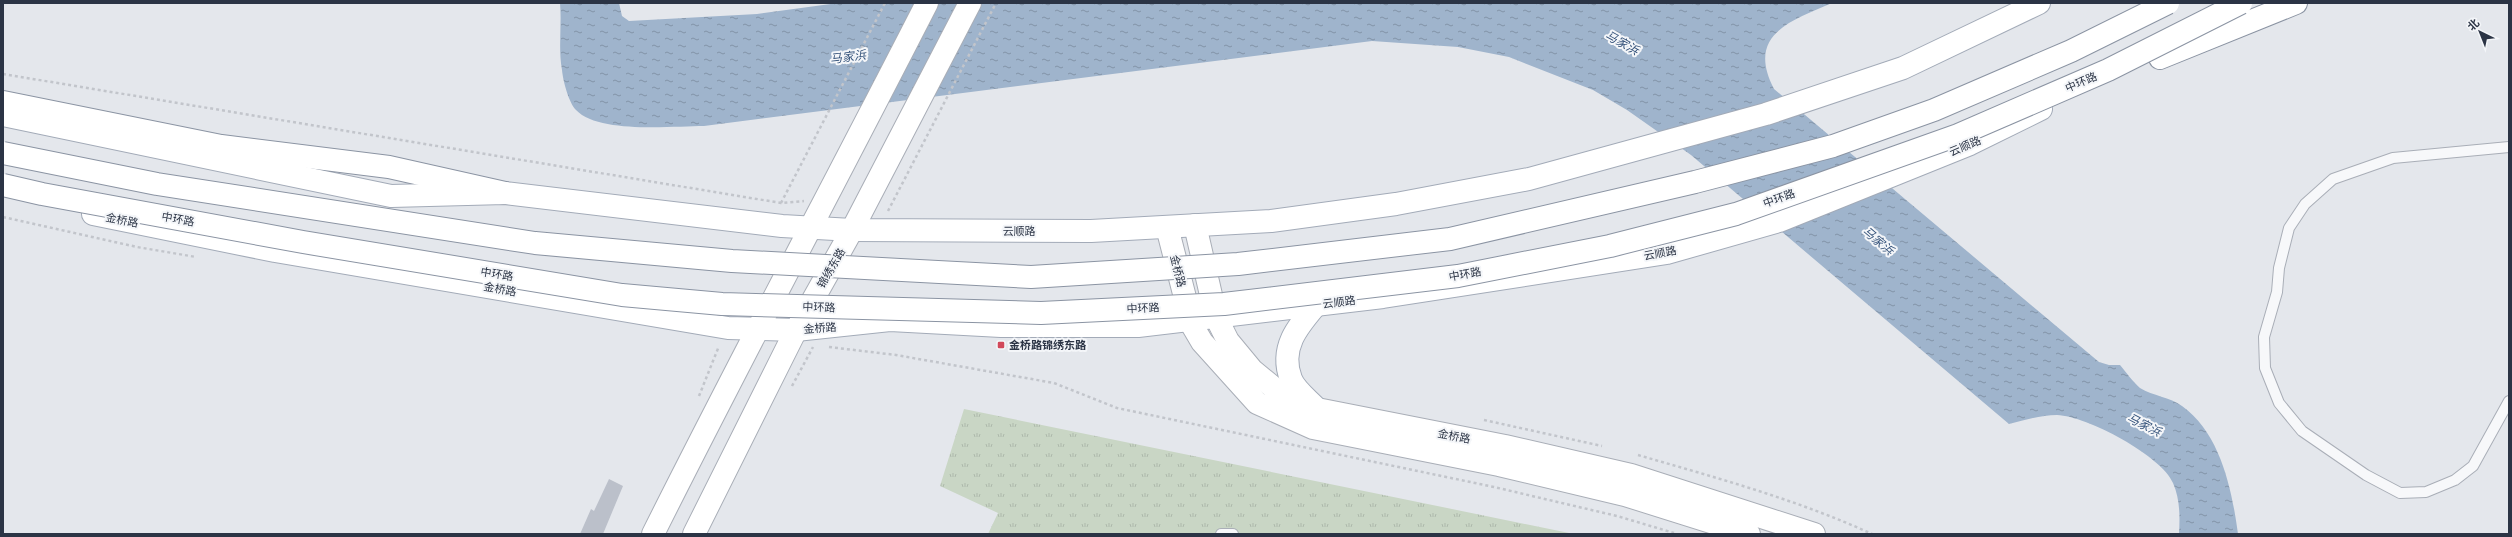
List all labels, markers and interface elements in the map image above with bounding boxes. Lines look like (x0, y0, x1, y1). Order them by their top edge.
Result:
north arrow (2460, 12, 2500, 52)
text: 北 (2465, 17, 2481, 33)
water label: 马家浜 (1603, 28, 1642, 58)
water label: 马家浜 (829, 48, 868, 66)
street label: 中环路 (2063, 70, 2099, 94)
street label: 云顺路 (1947, 134, 1983, 158)
street label: 中环路 (1761, 187, 1797, 209)
street label: 中环路 (161, 210, 195, 228)
street label: 金桥路 (105, 211, 139, 229)
water label: 马家浜 (1860, 224, 1897, 259)
street label: 云顺路 (1003, 225, 1036, 237)
street label: 云顺路 (1643, 244, 1677, 262)
street label: 锦绣东路 (815, 246, 847, 290)
street label: 金桥路 (1168, 254, 1188, 288)
street label: 中环路 (480, 265, 514, 283)
street label: 中环路 (1448, 265, 1482, 283)
street label: 金桥路 (483, 280, 517, 298)
street label: 云顺路 (1322, 294, 1356, 310)
street label: 中环路 (802, 300, 836, 314)
street label: 中环路 (1126, 301, 1160, 315)
street label: 金桥路 (803, 321, 837, 335)
place label: 金桥路锦绣东路 (1009, 339, 1087, 351)
marker: 金桥路锦绣东路 (996, 340, 1006, 350)
water label: 马家浜 (2125, 411, 2164, 440)
street label: 金桥路 (1437, 427, 1471, 445)

